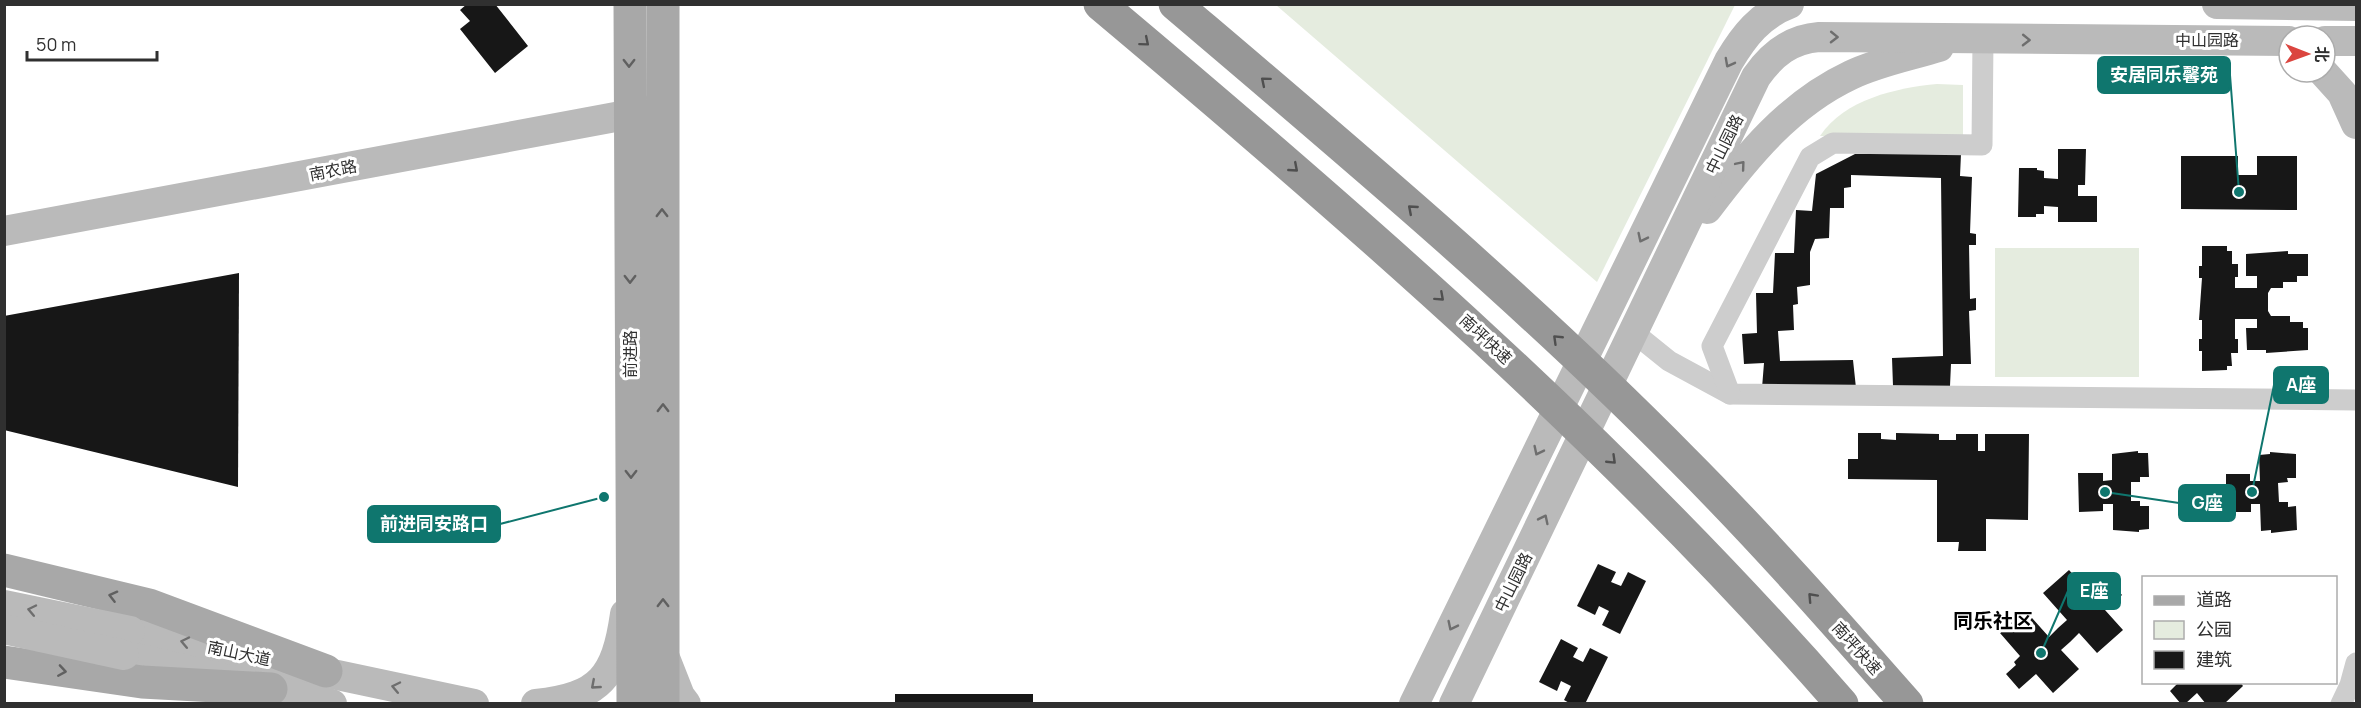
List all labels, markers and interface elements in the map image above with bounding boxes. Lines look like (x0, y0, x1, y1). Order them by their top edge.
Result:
scale bar (27, 24, 158, 62)
north arrow (2277, 24, 2337, 84)
street label: 中山园路 (2175, 29, 2239, 51)
one-way arrow (1829, 31, 1838, 43)
text: 50 m (36, 32, 76, 56)
one-way arrow (2022, 34, 2031, 46)
one-way arrow (1138, 35, 1149, 46)
text: 北 (2311, 46, 2333, 62)
one-way arrow (1725, 57, 1736, 68)
callout: 安居同乐馨苑 (2098, 57, 2230, 93)
one-way arrow (623, 58, 635, 67)
text: 安居同乐馨苑 (2110, 62, 2218, 86)
one-way arrow (1261, 77, 1272, 88)
street label: 中山园路 (1700, 110, 1748, 178)
street label: 南农路 (307, 155, 359, 185)
one-way arrow (1288, 160, 1299, 171)
one-way arrow (1734, 161, 1745, 172)
one-way arrow (1408, 205, 1419, 216)
one-way arrow (656, 209, 668, 218)
one-way arrow (1638, 232, 1650, 243)
one-way arrow (624, 274, 636, 283)
one-way arrow (1433, 290, 1444, 301)
street label: 南坪快速 (1455, 309, 1517, 369)
street label: 前进路 (619, 330, 641, 378)
one-way arrow (1554, 335, 1564, 346)
callout: A座 (2274, 367, 2328, 403)
text: A座 (2286, 372, 2316, 396)
one-way arrow (657, 404, 669, 413)
one-way arrow (1533, 445, 1545, 456)
one-way arrow (1606, 453, 1616, 464)
one-way arrow (625, 469, 637, 478)
callout: G座 (2179, 485, 2235, 521)
text: G座 (2191, 490, 2223, 514)
callout: 前进同安路口 (368, 506, 500, 542)
text: 前进同安路口 (380, 511, 488, 535)
one-way arrow (1536, 514, 1548, 525)
street label: 中山园路 (1489, 548, 1537, 616)
callout: E座 (2068, 573, 2120, 609)
legend (2142, 576, 2337, 684)
text: E座 (2080, 578, 2108, 602)
text: 道路 (2196, 587, 2232, 611)
one-way arrow (108, 591, 118, 604)
one-way arrow (1808, 594, 1819, 604)
one-way arrow (657, 599, 669, 608)
one-way arrow (27, 604, 37, 617)
district label: 同乐社区 (1953, 607, 2033, 634)
street label: 南坪快速 (1827, 617, 1887, 679)
text: 公园 (2196, 617, 2232, 641)
one-way arrow (1448, 620, 1459, 630)
one-way arrow (180, 636, 190, 649)
street label: 南山大道 (205, 636, 273, 670)
text: 建筑 (2196, 647, 2232, 671)
one-way arrow (58, 665, 67, 677)
one-way arrow (592, 678, 602, 689)
one-way arrow (392, 681, 402, 694)

